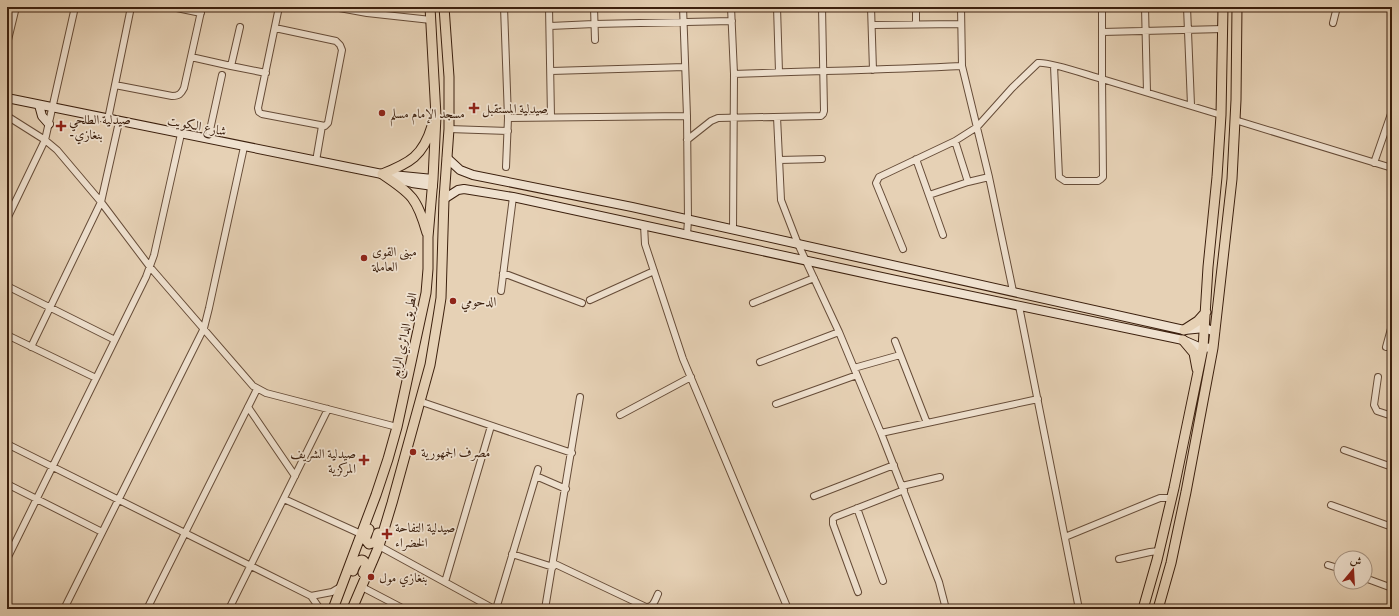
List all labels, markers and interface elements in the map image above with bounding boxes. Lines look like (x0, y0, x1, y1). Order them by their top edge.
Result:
place label: صيدلية المستقبل (482, 101, 548, 118)
marker: صيدلية المستقبل (469, 103, 479, 113)
place label: مسجد الإمام مسلم (390, 106, 465, 127)
marker: مسجد الإمام مسلم (377, 108, 387, 118)
place label: صيدلية الطلحي -بنغازي (69, 112, 131, 145)
street label: شارع الكويت (165, 112, 228, 142)
marker: صيدلية الطلحي -بنغازي (56, 121, 66, 131)
place label: مبنى القوى العاملة (371, 244, 417, 275)
marker: مبنى القوى العاملة (359, 253, 369, 263)
street label: الطريق الدائري الرابع (387, 291, 425, 380)
place label: الدحومي (461, 294, 496, 313)
marker: الدحومي (448, 296, 458, 306)
place label: مصرف الجمهورية (421, 445, 490, 461)
place label: صيدلية الشريف المركزية (290, 446, 356, 477)
marker: مصرف الجمهورية (408, 447, 418, 457)
marker: صيدلية الشريف المركزية (359, 455, 369, 465)
place label: صيدلية التفاحة الخضراء (395, 520, 455, 551)
marker: صيدلية التفاحة الخضراء (382, 529, 392, 539)
north arrow (1333, 550, 1373, 590)
text: ش (1349, 553, 1363, 569)
place label: بنغازي مول (379, 570, 427, 588)
marker: بنغازي مول (366, 572, 376, 582)

